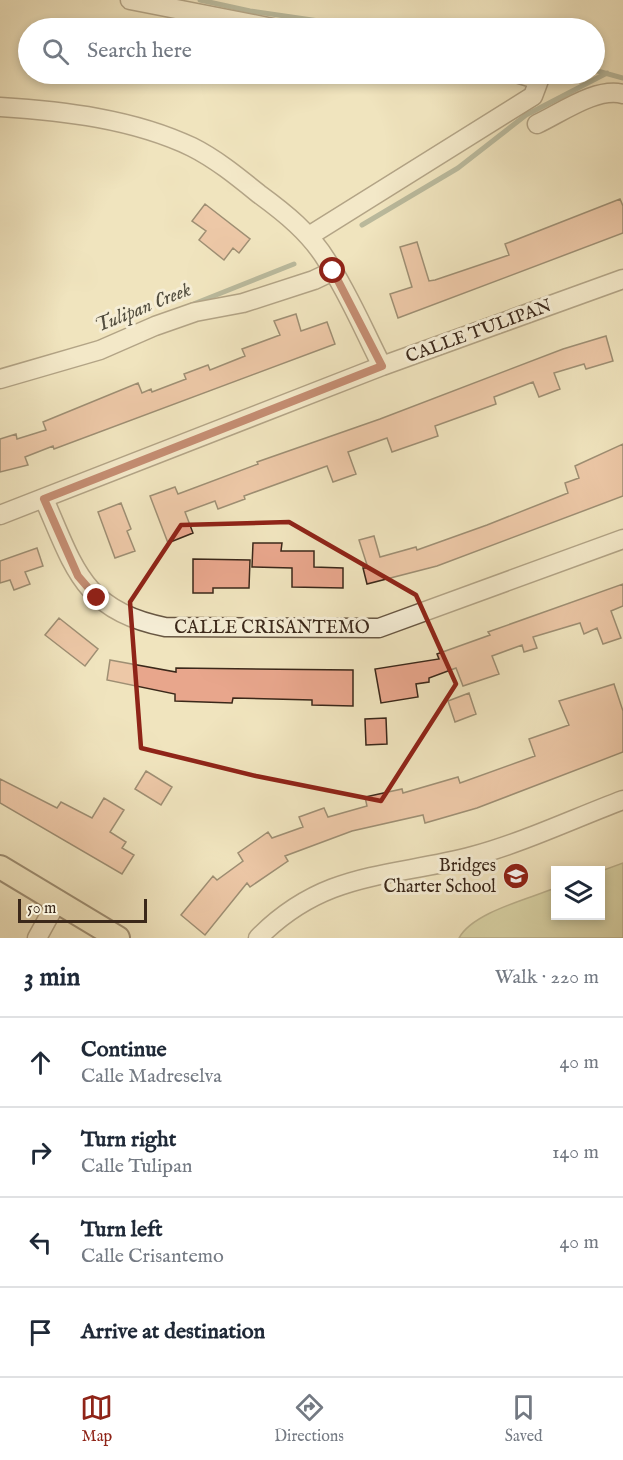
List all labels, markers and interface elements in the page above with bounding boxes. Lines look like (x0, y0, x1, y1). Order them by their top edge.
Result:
search box (18, 18, 605, 84)
icon: search (39, 35, 72, 68)
text: Search here (87, 37, 192, 65)
route start (319, 257, 345, 283)
water label: Tulipan Creek (91, 277, 195, 339)
street label: CALLE TULIPAN (403, 295, 555, 369)
route end (83, 584, 109, 610)
street label: CALLE CRISANTEMO (174, 617, 370, 640)
place label: Bridges Charter School (383, 855, 496, 899)
school or university icon: Bridges Charter School (501, 861, 531, 891)
map controls (551, 866, 605, 920)
button: layers (551, 866, 605, 920)
scale bar (18, 896, 147, 924)
text: 50 m (27, 899, 56, 919)
text: 3 min (24, 961, 80, 994)
text: Walk · 220 m (495, 965, 599, 990)
text: Continue (81, 1036, 167, 1064)
icon: ahead (24, 1046, 57, 1079)
text: 40 m (560, 1050, 599, 1075)
text: Calle Madreselva (81, 1064, 222, 1089)
text: Turn right (81, 1126, 176, 1154)
icon: right (24, 1136, 57, 1169)
text: 140 m (552, 1140, 599, 1165)
text: Calle Tulipan (81, 1154, 192, 1179)
text: Turn left (81, 1216, 163, 1244)
icon: left (24, 1226, 57, 1259)
text: 40 m (560, 1230, 599, 1255)
text: Calle Crisantemo (81, 1244, 224, 1269)
icon: arrive (24, 1316, 57, 1349)
text: Arrive at destination (81, 1318, 265, 1346)
tab: Map (80, 1391, 113, 1447)
tab: Directions (274, 1391, 344, 1447)
tab: Saved (505, 1391, 543, 1447)

